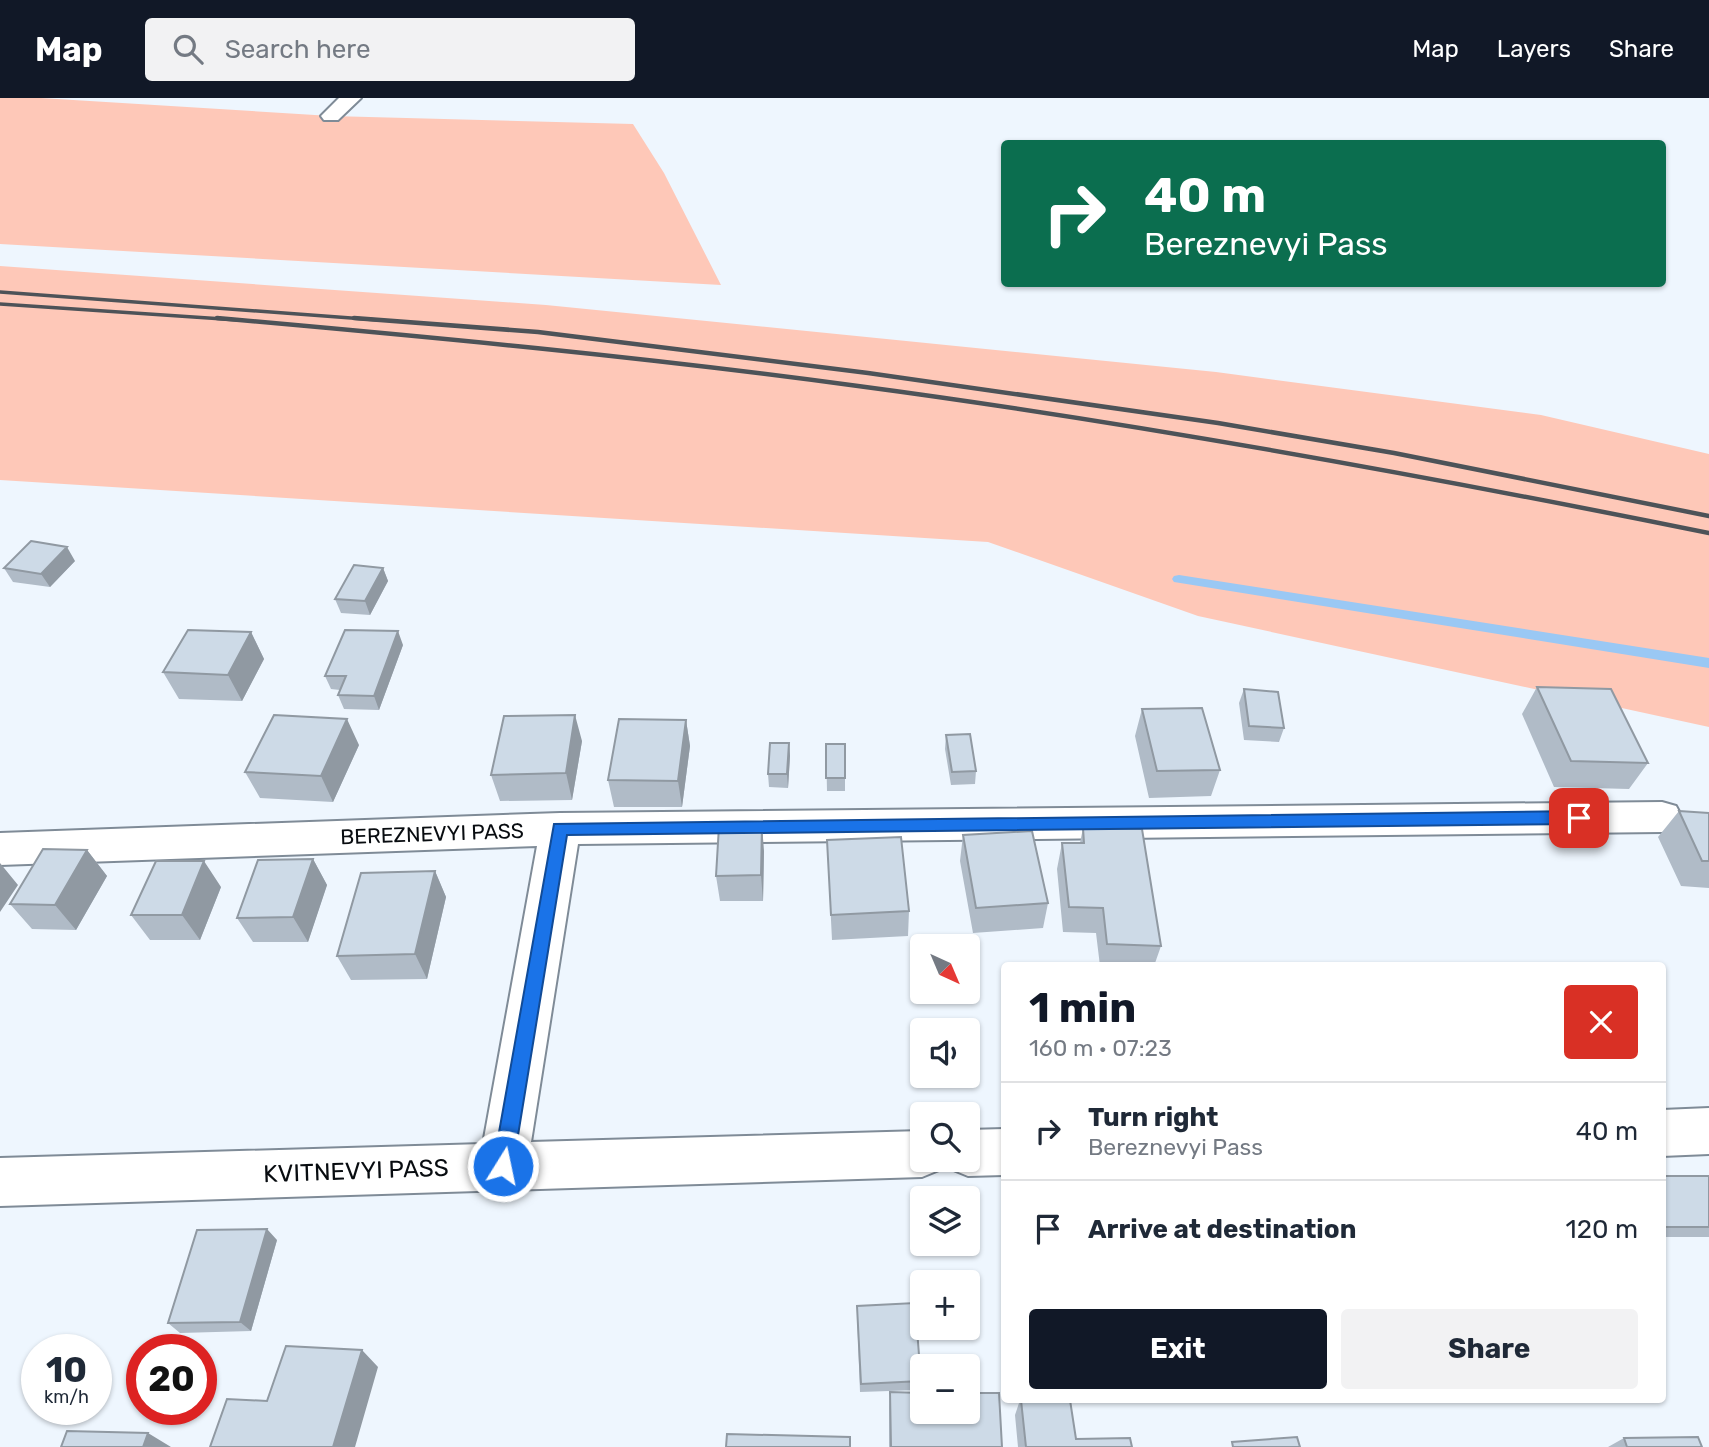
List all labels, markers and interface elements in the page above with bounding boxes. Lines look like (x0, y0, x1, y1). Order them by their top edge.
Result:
search box (145, 18, 635, 81)
text: Map (35, 30, 103, 69)
icon: search (169, 30, 207, 68)
text: Search here (225, 34, 370, 65)
text: Map (1412, 35, 1459, 63)
text: Layers (1497, 35, 1571, 63)
text: Share (1609, 35, 1674, 63)
text: 40 m (1144, 166, 1266, 224)
icon: right (1029, 168, 1120, 259)
text: Bereznevyi Pass (1144, 225, 1388, 263)
pin (1549, 788, 1609, 848)
icon: arrive (1560, 799, 1598, 837)
street label: BEREZNEVYI PASS (340, 818, 524, 849)
north arrow (910, 934, 980, 1004)
map controls (910, 934, 980, 1424)
text: 1 min (1029, 983, 1136, 1033)
button: close (1564, 985, 1638, 1059)
button: sound (910, 1018, 980, 1088)
text: 160 m · 07:23 (1029, 1034, 1172, 1062)
button: search (910, 1102, 980, 1172)
text: Turn right (1088, 1102, 1218, 1133)
icon: right (1029, 1112, 1067, 1150)
text: 40 m (1576, 1116, 1638, 1147)
position arrow (466, 1129, 540, 1203)
text: Bereznevyi Pass (1088, 1133, 1263, 1161)
street label: KVITNEVYI PASS (263, 1154, 449, 1188)
button: layers (910, 1186, 980, 1256)
icon: arrive (1029, 1210, 1067, 1248)
text: Arrive at destination (1088, 1214, 1356, 1245)
text: 120 m (1566, 1214, 1638, 1245)
button: + (910, 1270, 980, 1340)
button: Exit (1029, 1309, 1327, 1389)
button: Share (1341, 1309, 1638, 1389)
speed limit sign: 20 (126, 1334, 217, 1425)
text: 10 (46, 1349, 87, 1391)
button: − (910, 1354, 980, 1424)
text: km/h (44, 1386, 89, 1408)

